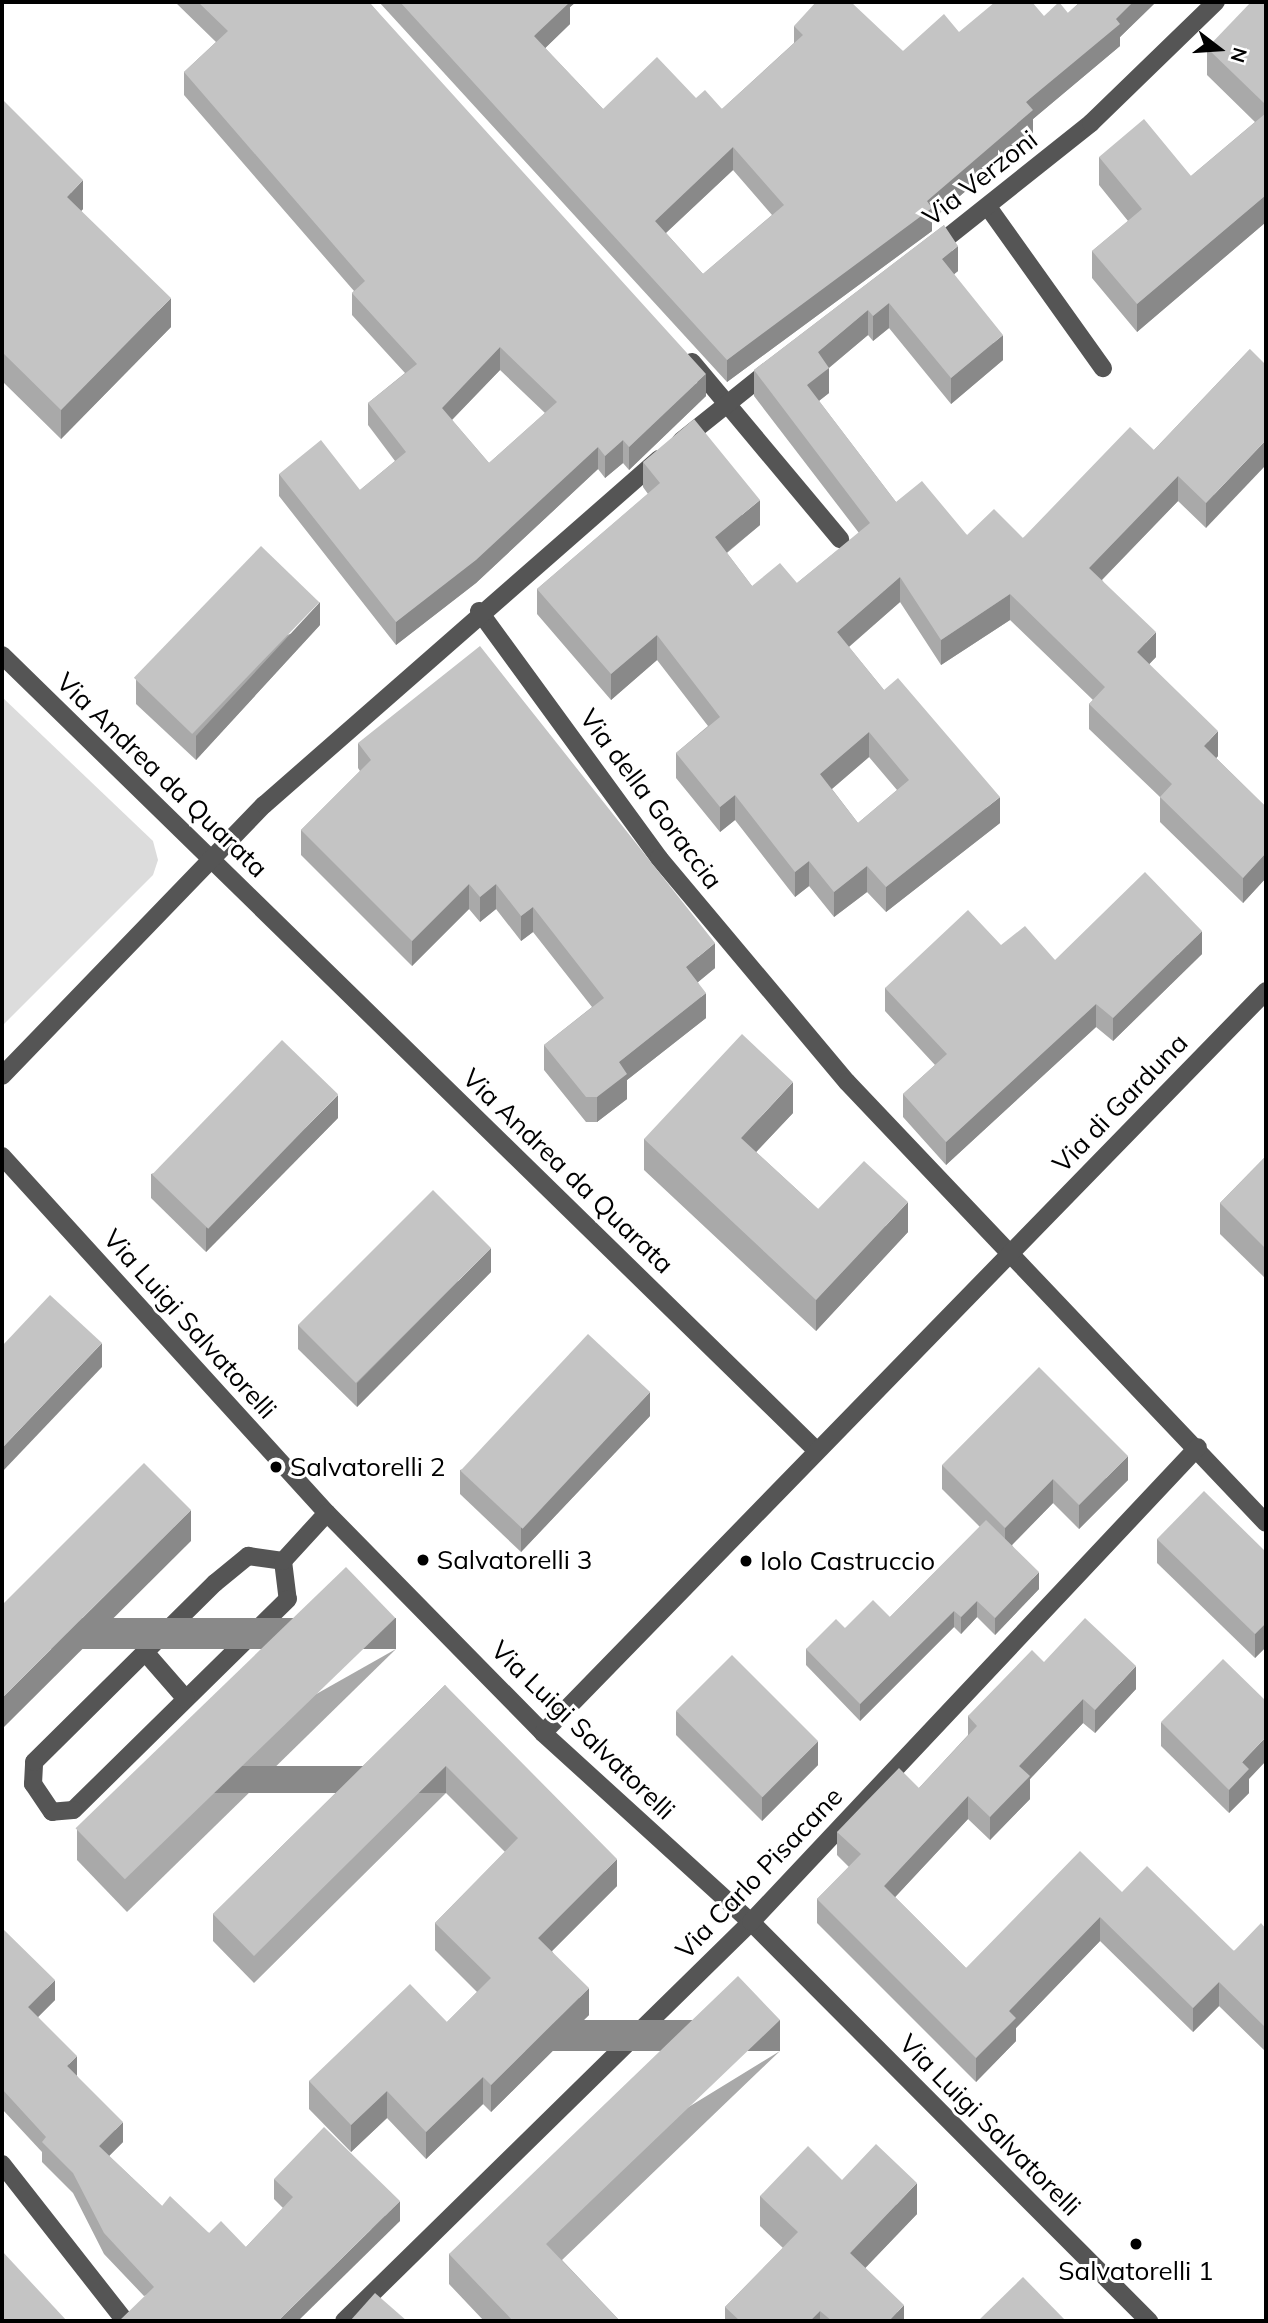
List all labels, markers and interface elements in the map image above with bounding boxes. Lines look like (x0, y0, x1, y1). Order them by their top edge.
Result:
north arrow (1184, 14, 1254, 84)
text: N (1226, 45, 1253, 66)
street label: Via Verzoni (917, 124, 1043, 232)
street label: Via Andrea da Quarata (50, 666, 274, 884)
street label: Via della Goraccia (573, 703, 729, 895)
street label: Via di Garduna (1046, 1027, 1194, 1179)
street label: Via Andrea da Quarata (456, 1062, 680, 1280)
street label: Via Luigi Salvatorelli (97, 1223, 283, 1425)
place label: Salvatorelli 2 (290, 1451, 445, 1483)
marker: Salvatorelli 2 (268, 1459, 284, 1475)
place label: Salvatorelli 3 (437, 1544, 592, 1576)
place label: Iolo Castruccio (760, 1545, 935, 1577)
marker: Salvatorelli 3 (415, 1552, 431, 1568)
marker: Iolo Castruccio (738, 1553, 754, 1569)
street label: Via Luigi Salvatorelli (485, 1634, 681, 1826)
street label: Via Carlo Pisacane (669, 1781, 849, 1965)
street label: Via Luigi Salvatorelli (893, 2028, 1087, 2222)
marker: Salvatorelli 1 (1128, 2236, 1144, 2252)
place label: Salvatorelli 1 (1058, 2255, 1214, 2287)

